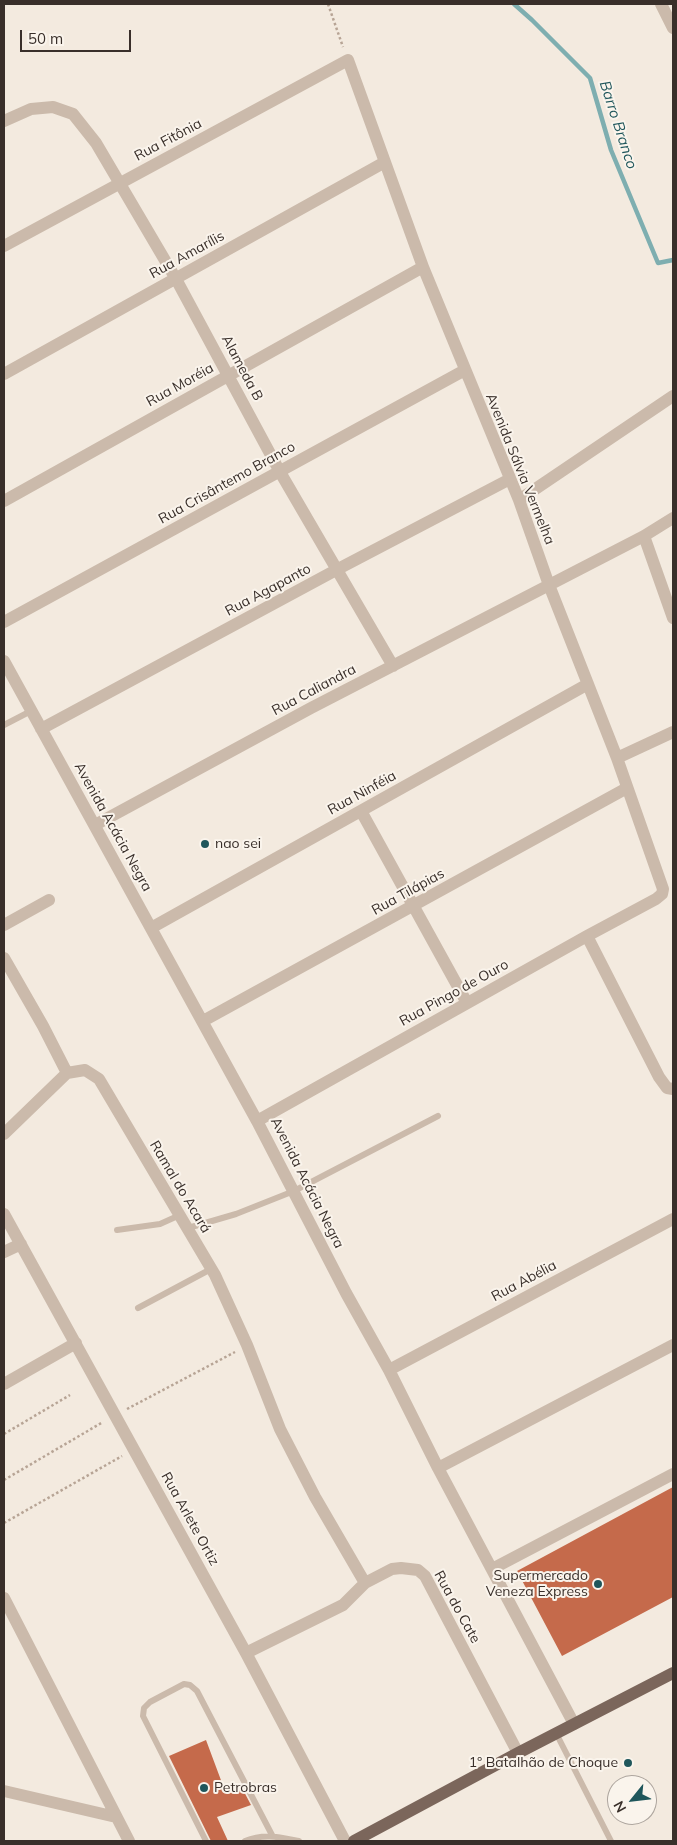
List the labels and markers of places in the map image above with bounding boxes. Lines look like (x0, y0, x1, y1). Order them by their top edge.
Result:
place label: nao sei (215, 836, 261, 852)
marker: nao sei (199, 838, 211, 850)
place label: Supermercado Veneza Express (486, 1568, 588, 1600)
marker: Supermercado Veneza Express (592, 1578, 604, 1590)
place label: 1º Batalhão de Choque (469, 1755, 618, 1771)
marker: 1º Batalhão de Choque (622, 1757, 634, 1769)
place label: Petrobras (214, 1780, 277, 1796)
marker: Petrobras (198, 1782, 210, 1794)

